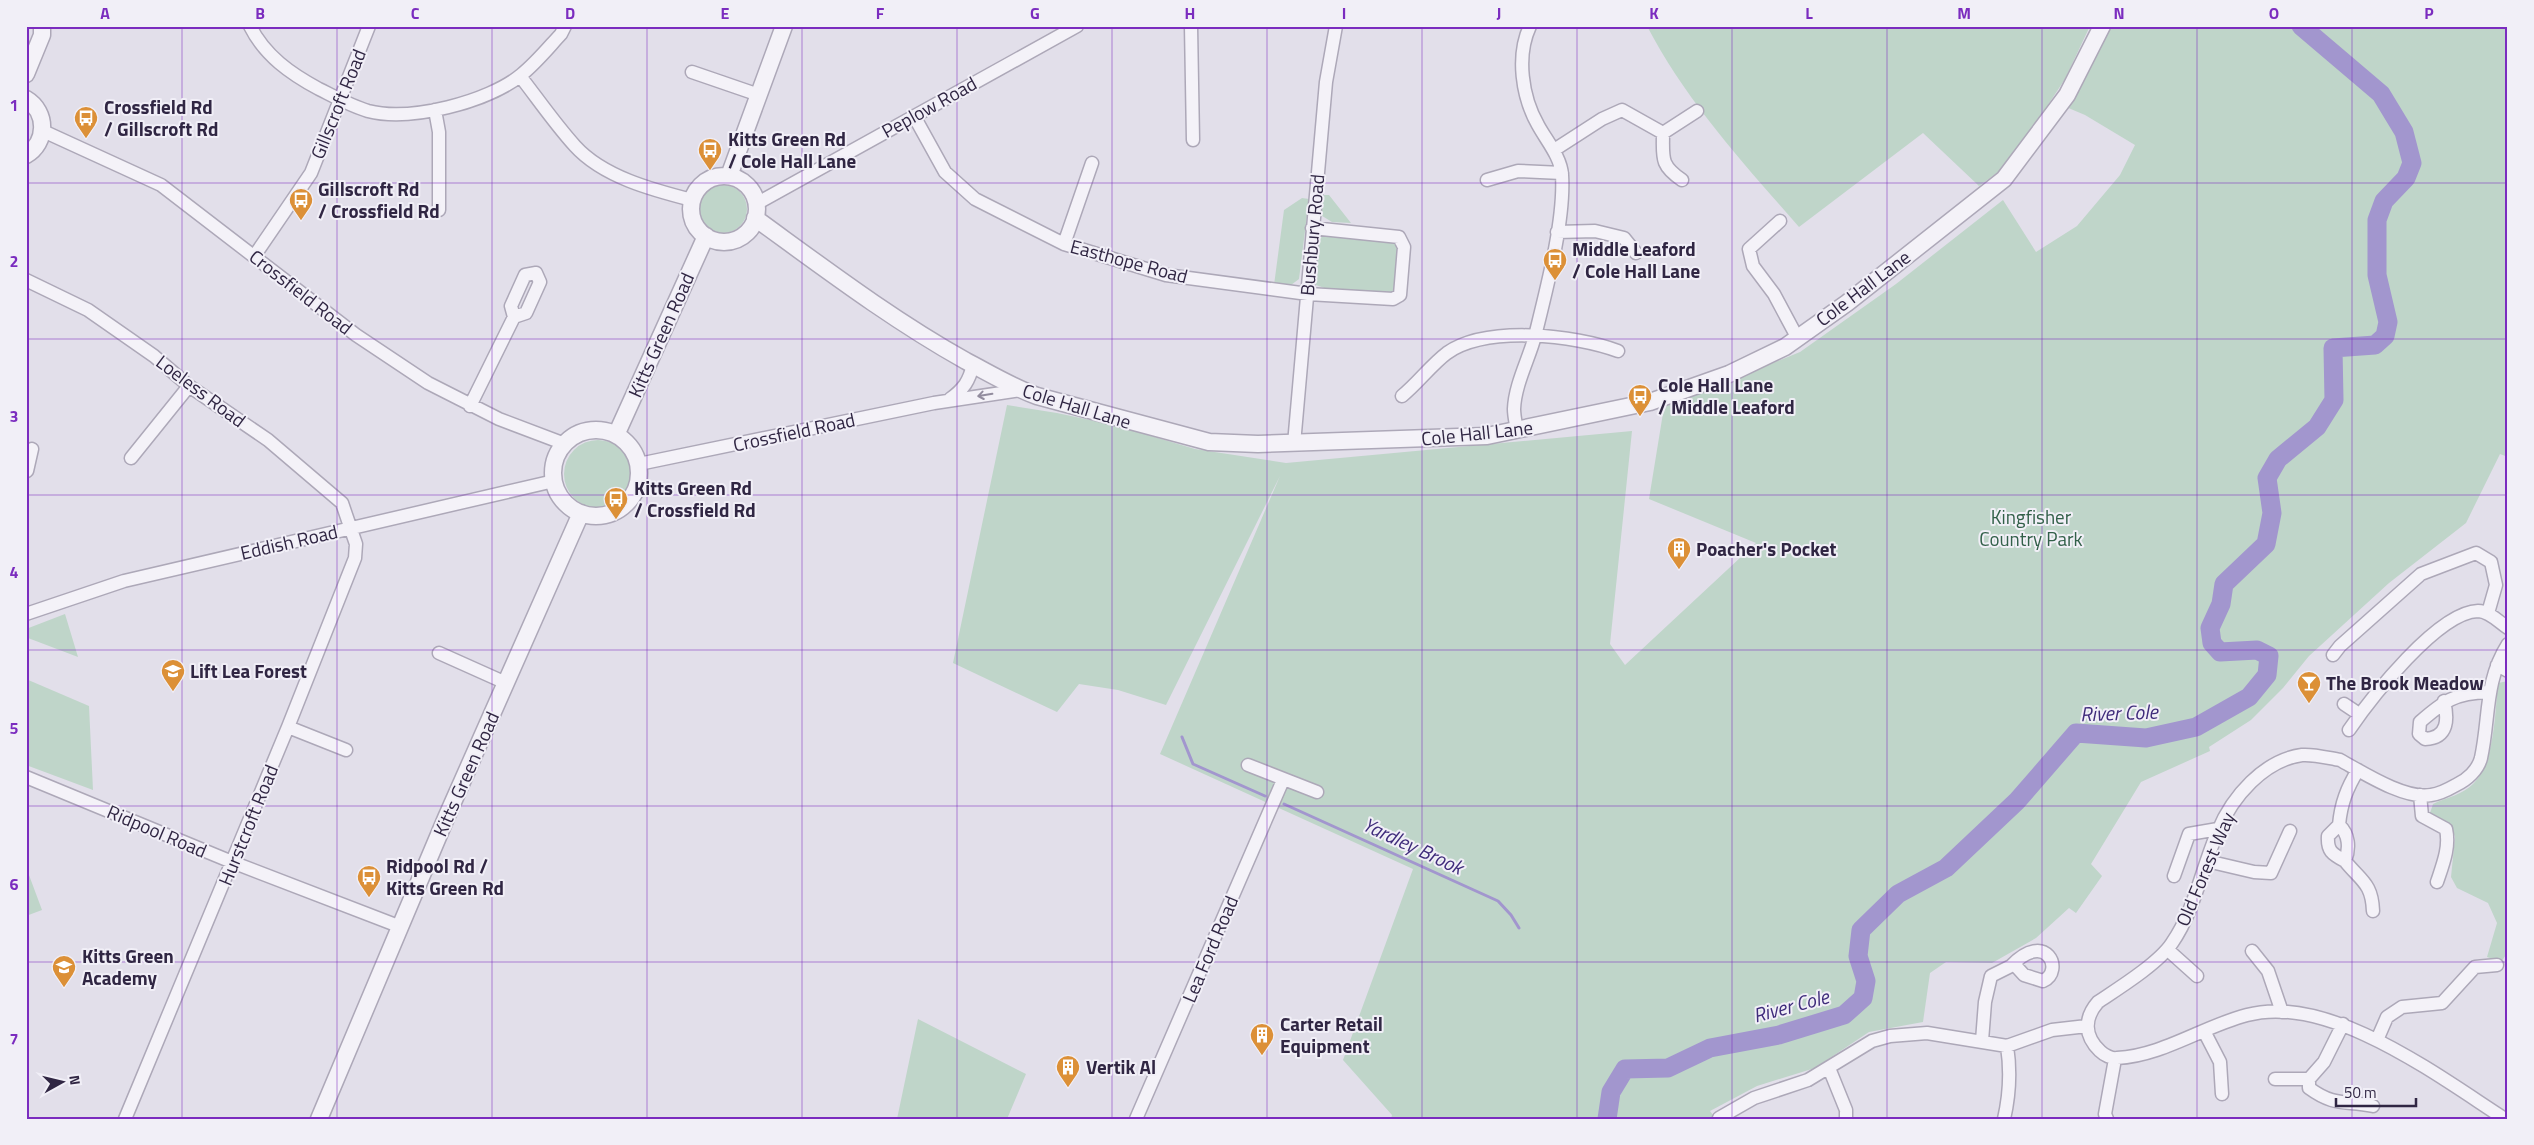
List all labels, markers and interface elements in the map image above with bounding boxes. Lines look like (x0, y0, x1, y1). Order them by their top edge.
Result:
text: A (100, 1, 110, 25)
text: B (255, 1, 265, 25)
text: C (411, 1, 420, 25)
text: D (565, 1, 575, 25)
text: E (721, 1, 730, 25)
text: F (876, 1, 885, 25)
text: G (1030, 1, 1040, 25)
text: H (1185, 1, 1195, 25)
text: I (1342, 1, 1346, 25)
text: J (1497, 1, 1501, 25)
text: K (1649, 1, 1659, 25)
text: L (1805, 1, 1813, 25)
text: M (1957, 1, 1971, 25)
text: N (2113, 1, 2125, 25)
text: O (2269, 1, 2279, 25)
text: P (2424, 1, 2434, 25)
street label: Gillscroft Road (302, 44, 373, 163)
street label: Peplow Road (876, 68, 982, 145)
place label: Crossfield Rd / Gillscroft Rd (104, 92, 218, 143)
text: 1 (10, 93, 18, 117)
bus stop icon: Crossfield Rd / Gillscroft Rd (73, 105, 99, 139)
place label: Kitts Green Rd / Cole Hall Lane (728, 124, 857, 175)
bus stop icon: Kitts Green Rd / Cole Hall Lane (697, 137, 723, 171)
street label: Bushbury Road (1292, 173, 1331, 297)
place label: Gillscroft Rd / Crossfield Rd (318, 174, 440, 225)
bus stop icon: Gillscroft Rd / Crossfield Rd (288, 187, 314, 221)
street label: Easthope Road (1067, 231, 1191, 290)
place label: Middle Leaford / Cole Hall Lane (1572, 234, 1701, 285)
street label: Crossfield Road (243, 242, 359, 341)
street label: Cole Hall Lane (1809, 242, 1916, 333)
bus stop icon: Middle Leaford / Cole Hall Lane (1542, 247, 1568, 281)
text: 2 (10, 249, 18, 273)
street label: Kitts Green Road (620, 268, 701, 402)
street label: Loeless Road (150, 347, 252, 434)
place label: Cole Hall Lane / Middle Leaford (1658, 370, 1795, 421)
street label: Cole Hall Lane (1019, 375, 1135, 436)
bus stop icon: Cole Hall Lane / Middle Leaford (1627, 383, 1653, 417)
one-way arrow (977, 391, 993, 401)
text: 3 (10, 404, 18, 428)
street label: Crossfield Road (730, 404, 858, 459)
street label: Cole Hall Lane (1420, 412, 1534, 453)
place label: Kitts Green Rd / Crossfield Rd (634, 473, 756, 524)
bus stop icon: Kitts Green Rd / Crossfield Rd (603, 486, 629, 520)
park label: Kingfisher Country Park (1979, 502, 2083, 553)
street label: Eddish Road (237, 516, 340, 567)
place label: Poacher's Pocket (1696, 534, 1837, 563)
building icon: Poacher's Pocket (1666, 536, 1692, 570)
text: 4 (10, 560, 19, 584)
place label: Lift Lea Forest (190, 656, 307, 685)
school or university icon: Lift Lea Forest (160, 658, 186, 692)
place label: The Brook Meadow (2326, 668, 2484, 697)
bar icon: The Brook Meadow (2296, 670, 2322, 704)
water label: River Cole (2080, 696, 2160, 729)
street label: Kitts Green Road (425, 707, 506, 841)
text: 5 (10, 716, 19, 740)
street label: Hurstcroft Road (210, 760, 285, 890)
street label: Ridpool Road (103, 797, 212, 865)
street label: Old Forest Way (2167, 807, 2242, 930)
water label: Yardley Brook (1358, 809, 1470, 883)
place label: Ridpool Rd / Kitts Green Rd (386, 851, 504, 902)
bus stop icon: Ridpool Rd / Kitts Green Rd (356, 864, 382, 898)
text: 6 (10, 872, 19, 896)
street label: Lea Ford Road (1174, 891, 1245, 1007)
place label: Kitts Green Academy (82, 941, 174, 992)
school or university icon: Kitts Green Academy (51, 954, 77, 988)
water label: River Cole (1749, 980, 1834, 1031)
place label: Carter Retail Equipment (1280, 1009, 1383, 1060)
building icon: Carter Retail Equipment (1249, 1022, 1275, 1056)
text: 7 (10, 1027, 18, 1051)
place label: Vertik Al (1086, 1052, 1156, 1081)
building icon: Vertik Al (1055, 1054, 1081, 1088)
north arrow (38, 1058, 88, 1108)
text: N (64, 1074, 86, 1086)
scale bar (2336, 1075, 2416, 1107)
text: 50 m (2344, 1081, 2377, 1104)

